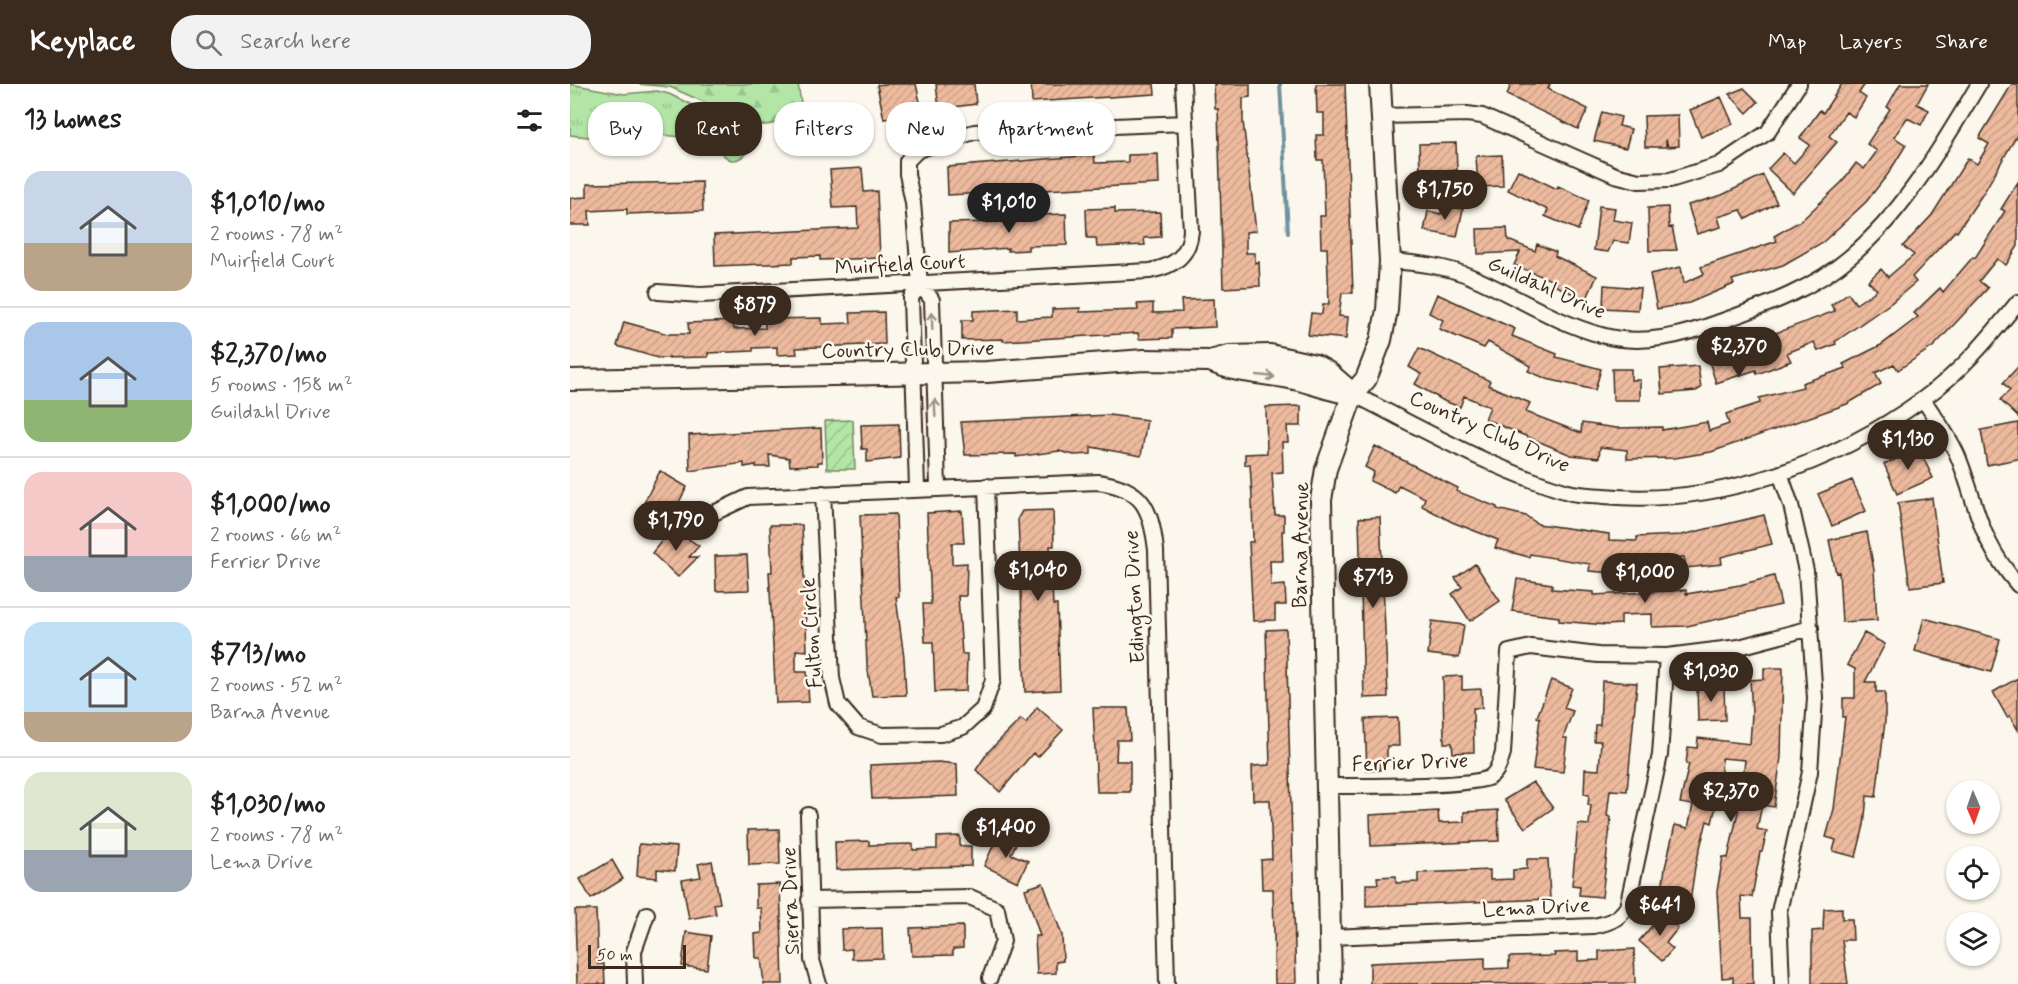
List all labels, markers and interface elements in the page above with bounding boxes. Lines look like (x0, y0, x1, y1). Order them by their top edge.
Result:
search box (171, 15, 591, 69)
text: Keyplace (30, 24, 135, 61)
icon: search (192, 26, 225, 59)
text: Search here (240, 28, 351, 56)
text: Map (1768, 28, 1806, 56)
text: Layers (1839, 28, 1902, 56)
text: Share (1935, 28, 1988, 56)
chip: Buy (588, 102, 663, 156)
chip: Rent (675, 102, 762, 156)
chip: Filters (774, 102, 874, 156)
chip: New (886, 102, 966, 156)
chip: Apartment (978, 102, 1115, 156)
text: 13 homes (24, 103, 122, 137)
icon: filters (513, 104, 546, 137)
pin: $1,750 (1396, 170, 1494, 221)
text: $1,750 (1416, 176, 1474, 203)
pin: $1,010 (960, 183, 1058, 234)
text: $1,010/mo (210, 187, 325, 221)
text: $1,010 (981, 189, 1037, 216)
icon: home (72, 195, 144, 267)
text: 2 rooms · 78 m² (210, 221, 343, 248)
text: Muirfield Court (210, 248, 335, 275)
street label: Muirfield Court (834, 248, 966, 282)
street label: Guildahl Drive (1483, 249, 1610, 326)
pin: $879 (719, 286, 791, 337)
text: $879 (733, 292, 777, 319)
one-way arrow (927, 311, 938, 331)
pin: $2,370 (1690, 327, 1788, 378)
text: $2,370 (1711, 333, 1767, 360)
street label: Country Club Drive (821, 334, 995, 366)
text: $2,370/mo (210, 338, 327, 372)
icon: home (72, 346, 144, 418)
one-way arrow (1256, 371, 1276, 382)
text: 5 rooms · 158 m² (210, 372, 353, 399)
street label: Country Club Drive (1405, 384, 1574, 480)
one-way arrow (930, 398, 941, 418)
text: Guildahl Drive (210, 399, 331, 426)
pin: $1,130 (1859, 420, 1957, 471)
text: $1,130 (1882, 426, 1934, 453)
street label: Barna Avenue (1286, 482, 1316, 608)
text: $1,000/mo (210, 488, 331, 522)
icon: home (72, 496, 144, 568)
pin: $1,790 (627, 501, 725, 552)
text: $1,790 (648, 507, 704, 534)
text: 2 rooms · 66 m² (210, 522, 341, 549)
street label: Edington Drive (1118, 529, 1153, 664)
text: Ferrier Drive (210, 549, 321, 576)
pin: $1,040 (989, 551, 1087, 602)
pin: $1,000 (1596, 553, 1694, 604)
text: $1,040 (1008, 557, 1068, 584)
pin: $713 (1337, 558, 1409, 609)
text: $1,000 (1615, 559, 1675, 586)
text: $713 (1353, 564, 1393, 591)
street label: Fulton Circle (794, 577, 830, 689)
text: $713/mo (210, 638, 306, 672)
icon: home (72, 646, 144, 718)
pin: $1,030 (1662, 652, 1760, 703)
text: $1,030 (1683, 658, 1739, 685)
text: 2 rooms · 52 m² (210, 672, 343, 699)
text: Barna Avenue (210, 699, 330, 726)
street label: Ferrier Drive (1351, 747, 1469, 779)
pin: $2,370 (1682, 772, 1780, 823)
text: $2,370 (1703, 778, 1759, 805)
north arrow (1946, 780, 2000, 834)
map controls (1946, 780, 2000, 966)
text: $1,030/mo (210, 788, 326, 822)
icon: home (72, 796, 144, 868)
pin: $1,400 (957, 808, 1055, 859)
text: $1,400 (976, 814, 1036, 841)
text: 2 rooms · 78 m² (210, 822, 343, 849)
street label: Sierra Drive (775, 846, 807, 956)
button: locate (1946, 846, 2000, 900)
text: Lema Drive (210, 849, 313, 876)
pin: $641 (1624, 886, 1696, 937)
street label: Lema Drive (1481, 891, 1591, 925)
text: $641 (1639, 892, 1681, 919)
button: layers (1946, 912, 2000, 966)
scale bar (588, 942, 686, 970)
text: 50 m (597, 945, 633, 966)

